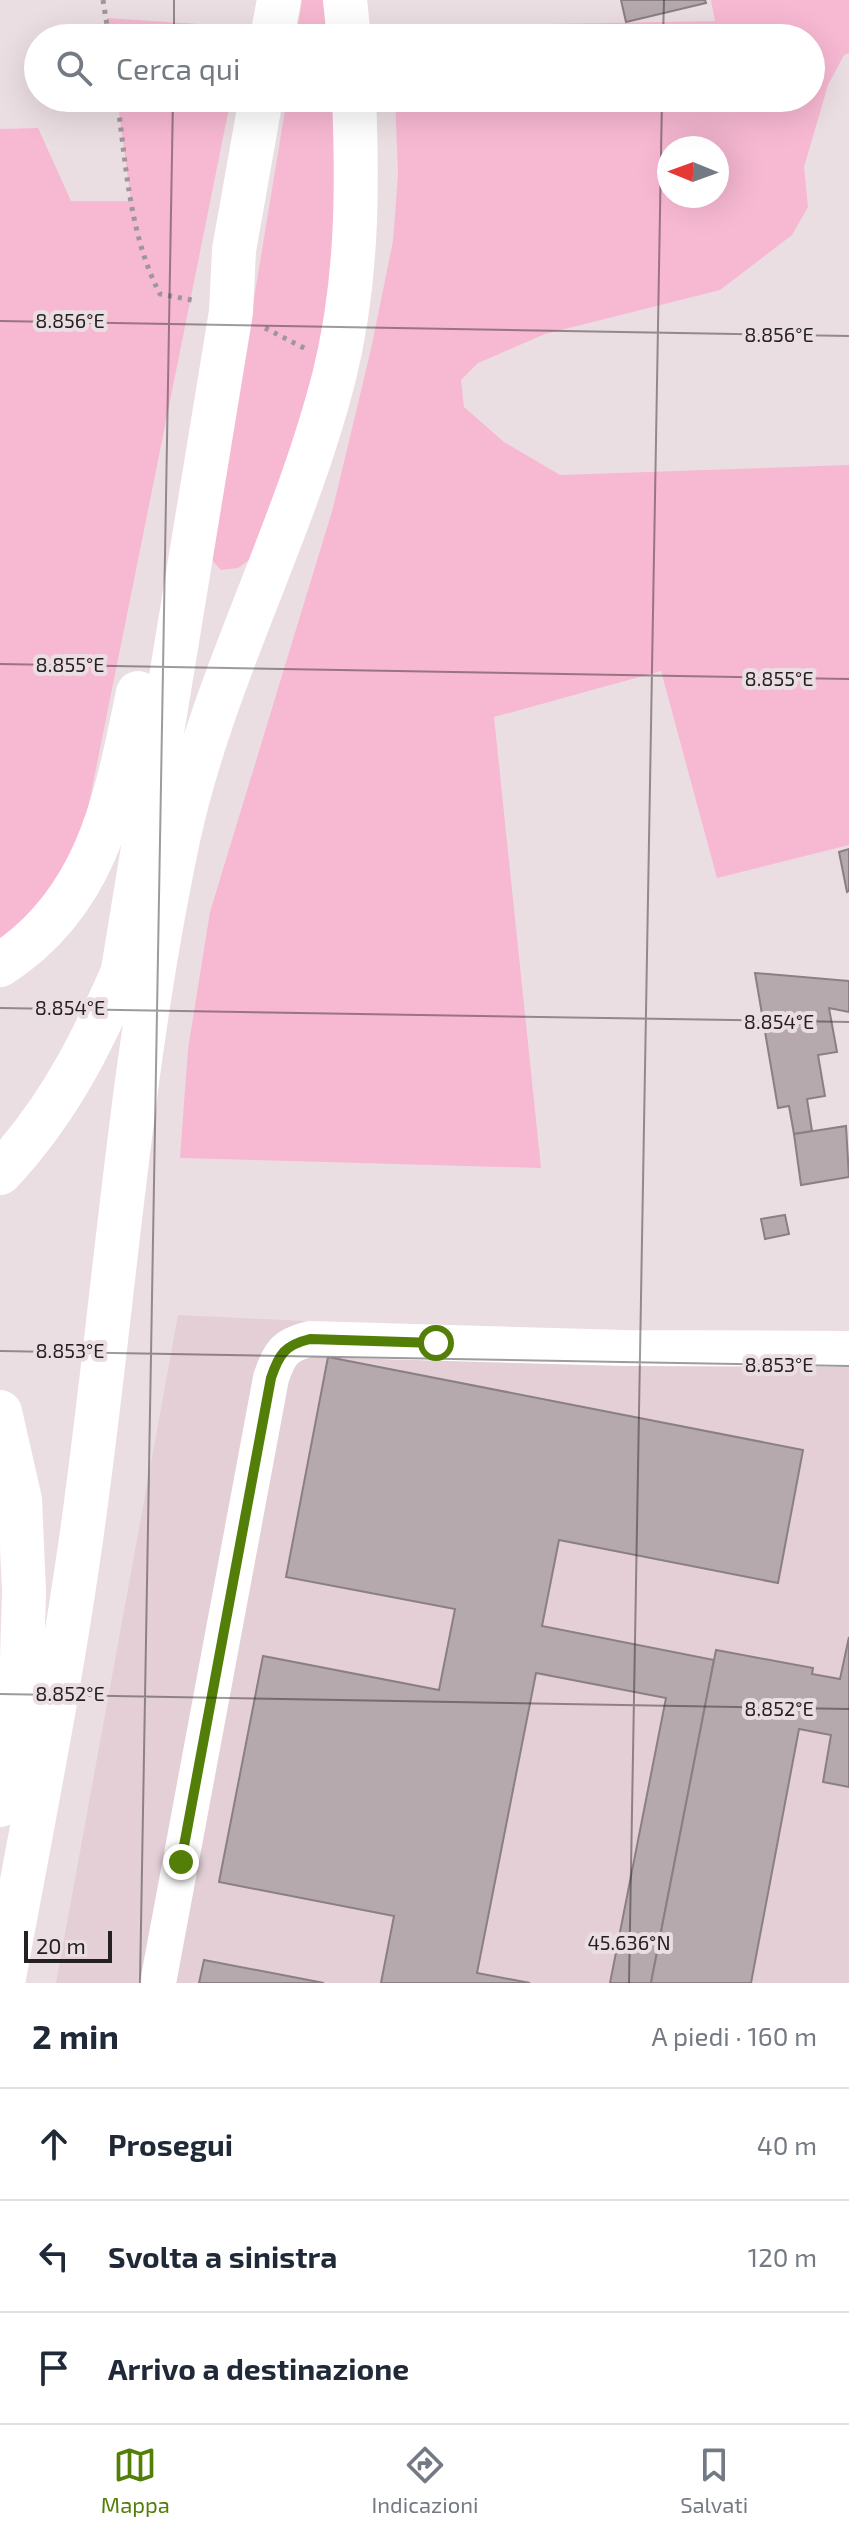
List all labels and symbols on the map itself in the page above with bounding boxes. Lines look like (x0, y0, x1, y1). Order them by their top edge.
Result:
north arrow (657, 136, 729, 208)
text: 8.856°E (35, 308, 105, 332)
text: 8.856°E (744, 322, 814, 346)
text: 8.855°E (36, 652, 104, 676)
text: 8.855°E (745, 666, 813, 690)
text: 8.854°E (35, 995, 105, 1019)
text: 8.854°E (744, 1009, 814, 1033)
route start (418, 1325, 454, 1361)
text: 8.853°E (35, 1338, 105, 1362)
text: 8.853°E (744, 1352, 814, 1376)
text: 8.852°E (35, 1681, 105, 1705)
text: 8.852°E (744, 1696, 814, 1720)
route end (163, 1844, 199, 1880)
scale bar (24, 1927, 112, 1963)
text: 45.636°N (588, 1930, 670, 1954)

